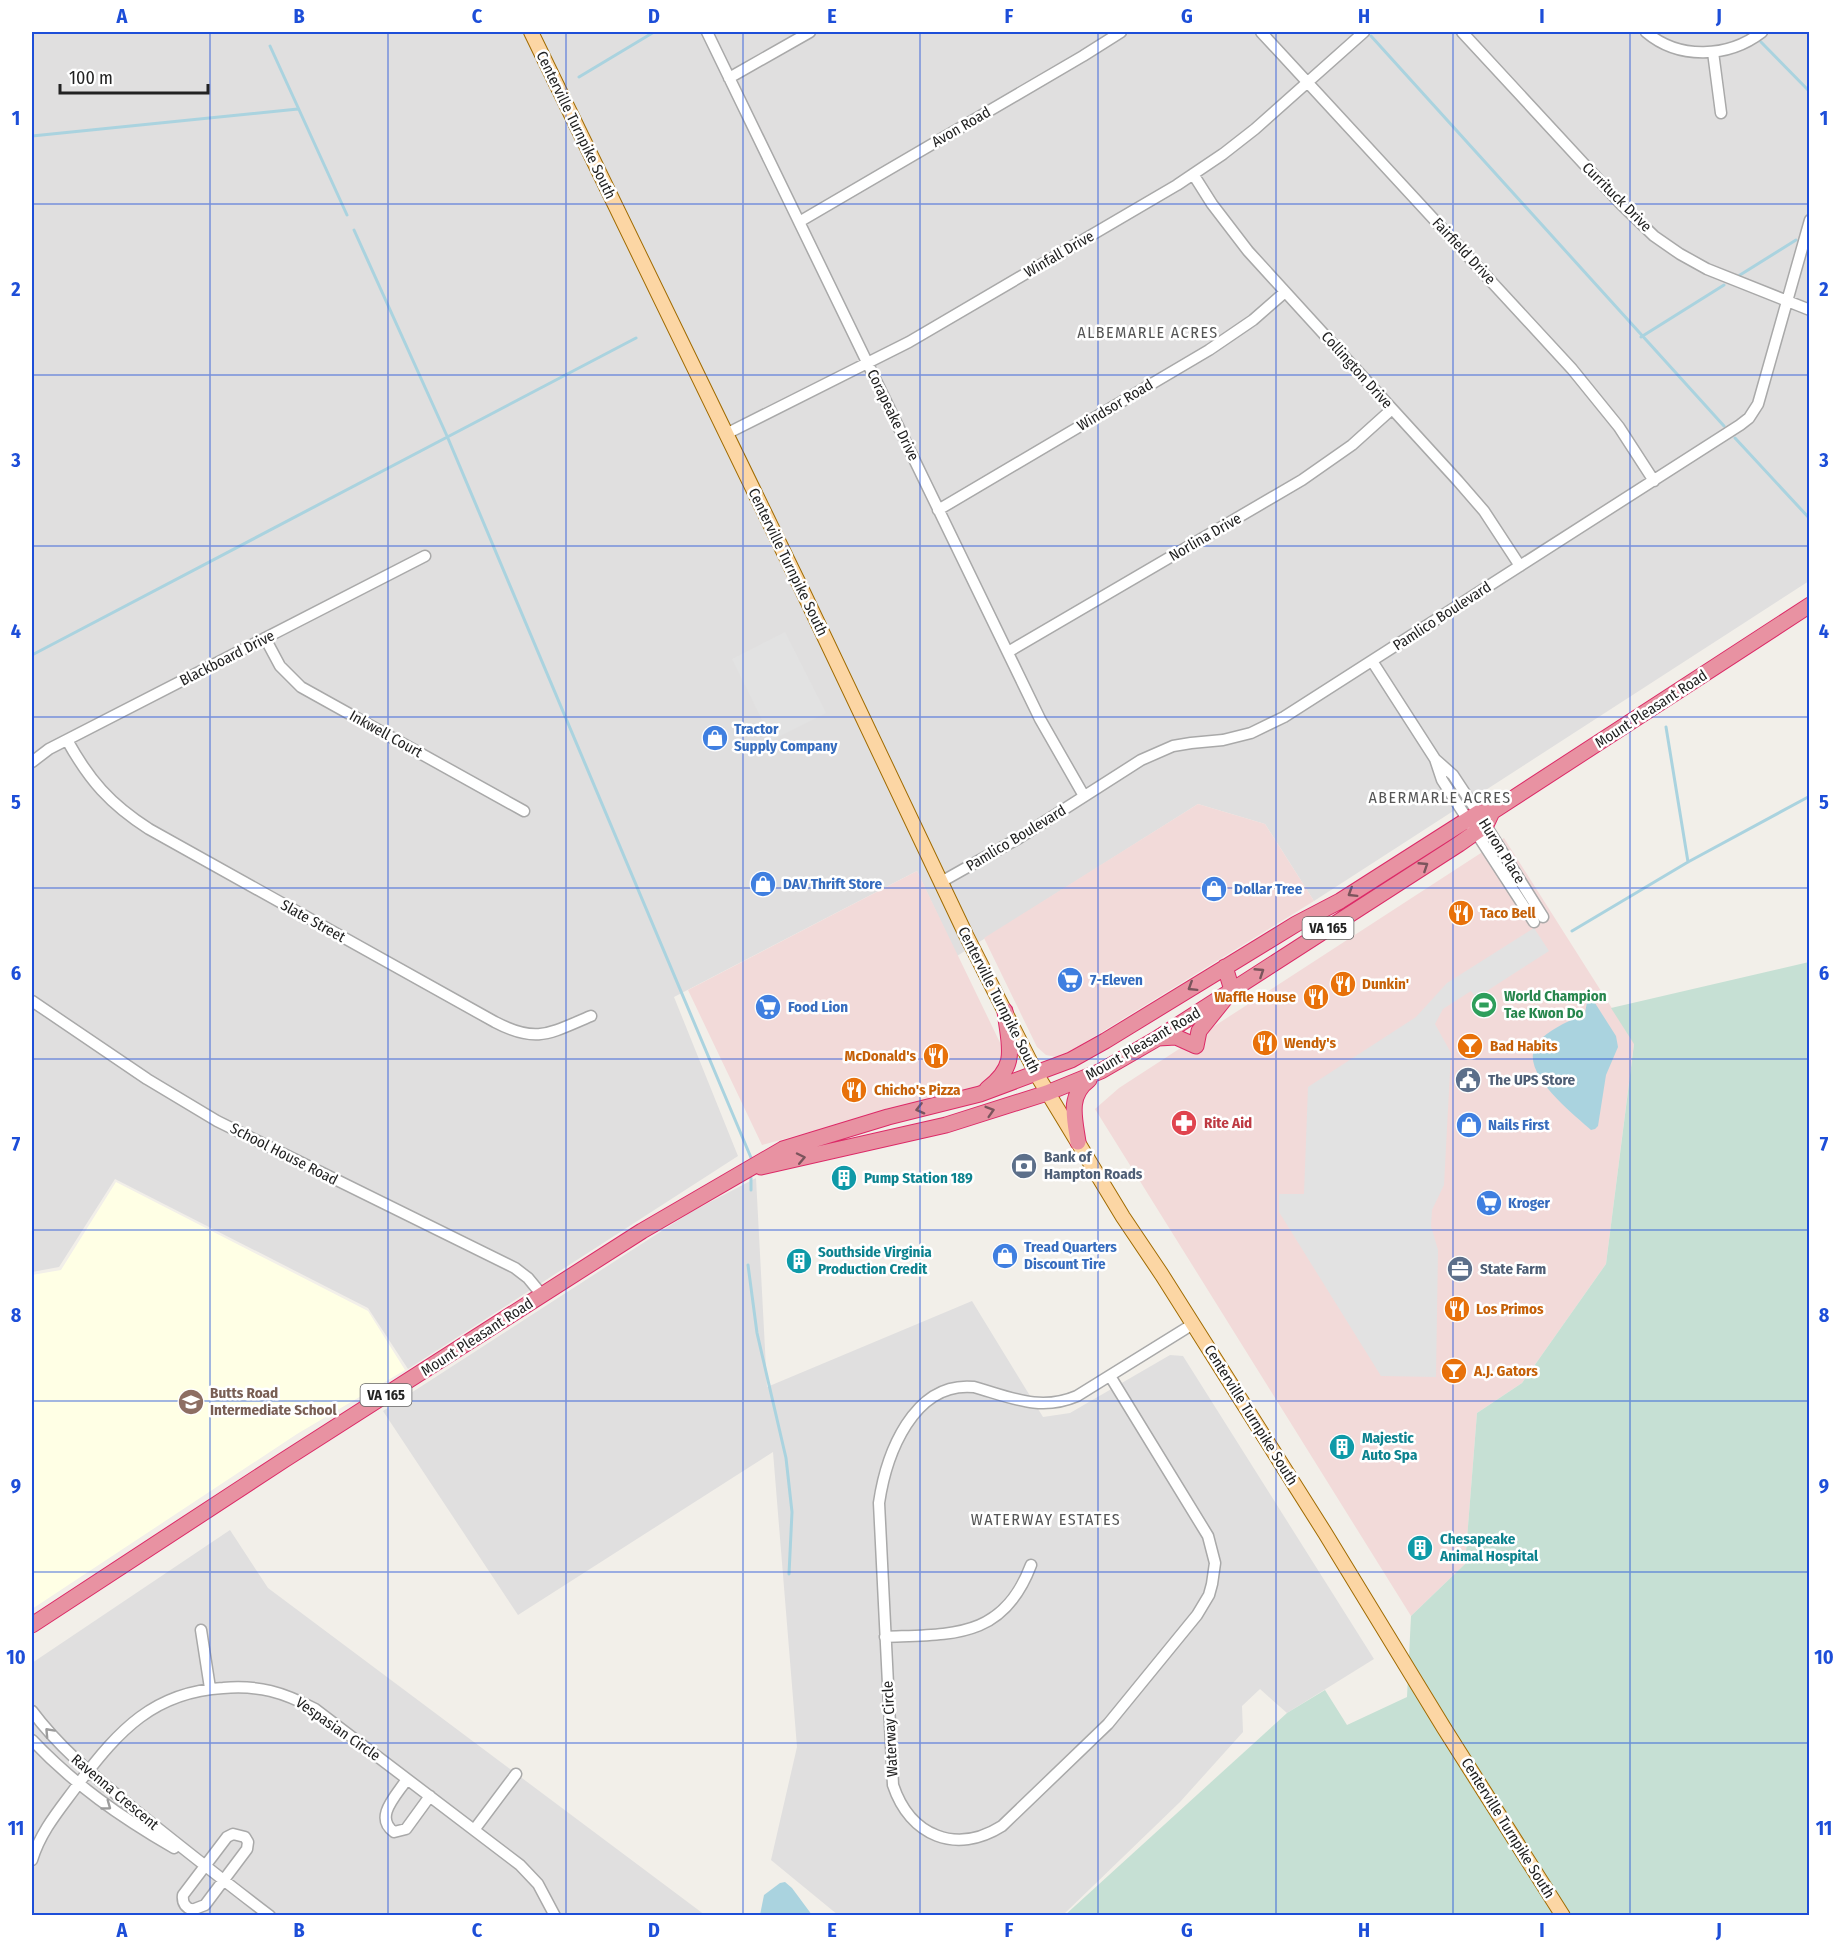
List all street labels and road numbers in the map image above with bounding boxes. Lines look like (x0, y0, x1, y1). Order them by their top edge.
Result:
street label: Centerville Turnpike South (532, 48, 620, 202)
street label: Avon Road (928, 103, 994, 151)
street label: Currituck Drive (1578, 158, 1656, 236)
street label: Fairfield Drive (1429, 214, 1499, 288)
street label: Winfall Drive (1021, 227, 1097, 281)
street label: Collington Drive (1318, 328, 1396, 412)
street label: Corapeake Drive (863, 366, 923, 464)
street label: Windsor Road (1074, 375, 1156, 435)
street label: Centerville Turnpike South (744, 485, 832, 639)
street label: Norlina Drive (1166, 509, 1244, 565)
street label: Pamlico Boulevard (1390, 578, 1494, 654)
street label: Blackboard Drive (177, 626, 277, 690)
street label: Mount Pleasant Road (1592, 666, 1710, 752)
street label: Inkwell Court (346, 707, 426, 761)
street label: Pamlico Boulevard (963, 801, 1069, 875)
street label: Huron Place (1475, 815, 1529, 887)
street label: Slate Street (278, 896, 349, 946)
road number: VA 165 (1302, 917, 1354, 939)
street label: Centerville Turnpike South (954, 924, 1044, 1076)
street label: Mount Pleasant Road (1082, 1004, 1204, 1084)
street label: School House Road (227, 1119, 341, 1189)
street label: Mount Pleasant Road (418, 1294, 536, 1380)
street label: Centerville Turnpike South (1200, 1342, 1302, 1488)
road number: VA 165 (360, 1384, 412, 1406)
street label: Waterway Circle (878, 1680, 902, 1778)
street label: Vespasian Circle (292, 1693, 384, 1765)
street label: Ravenna Crescent (68, 1750, 162, 1834)
street label: Centerville Turnpike South (1457, 1755, 1559, 1901)

